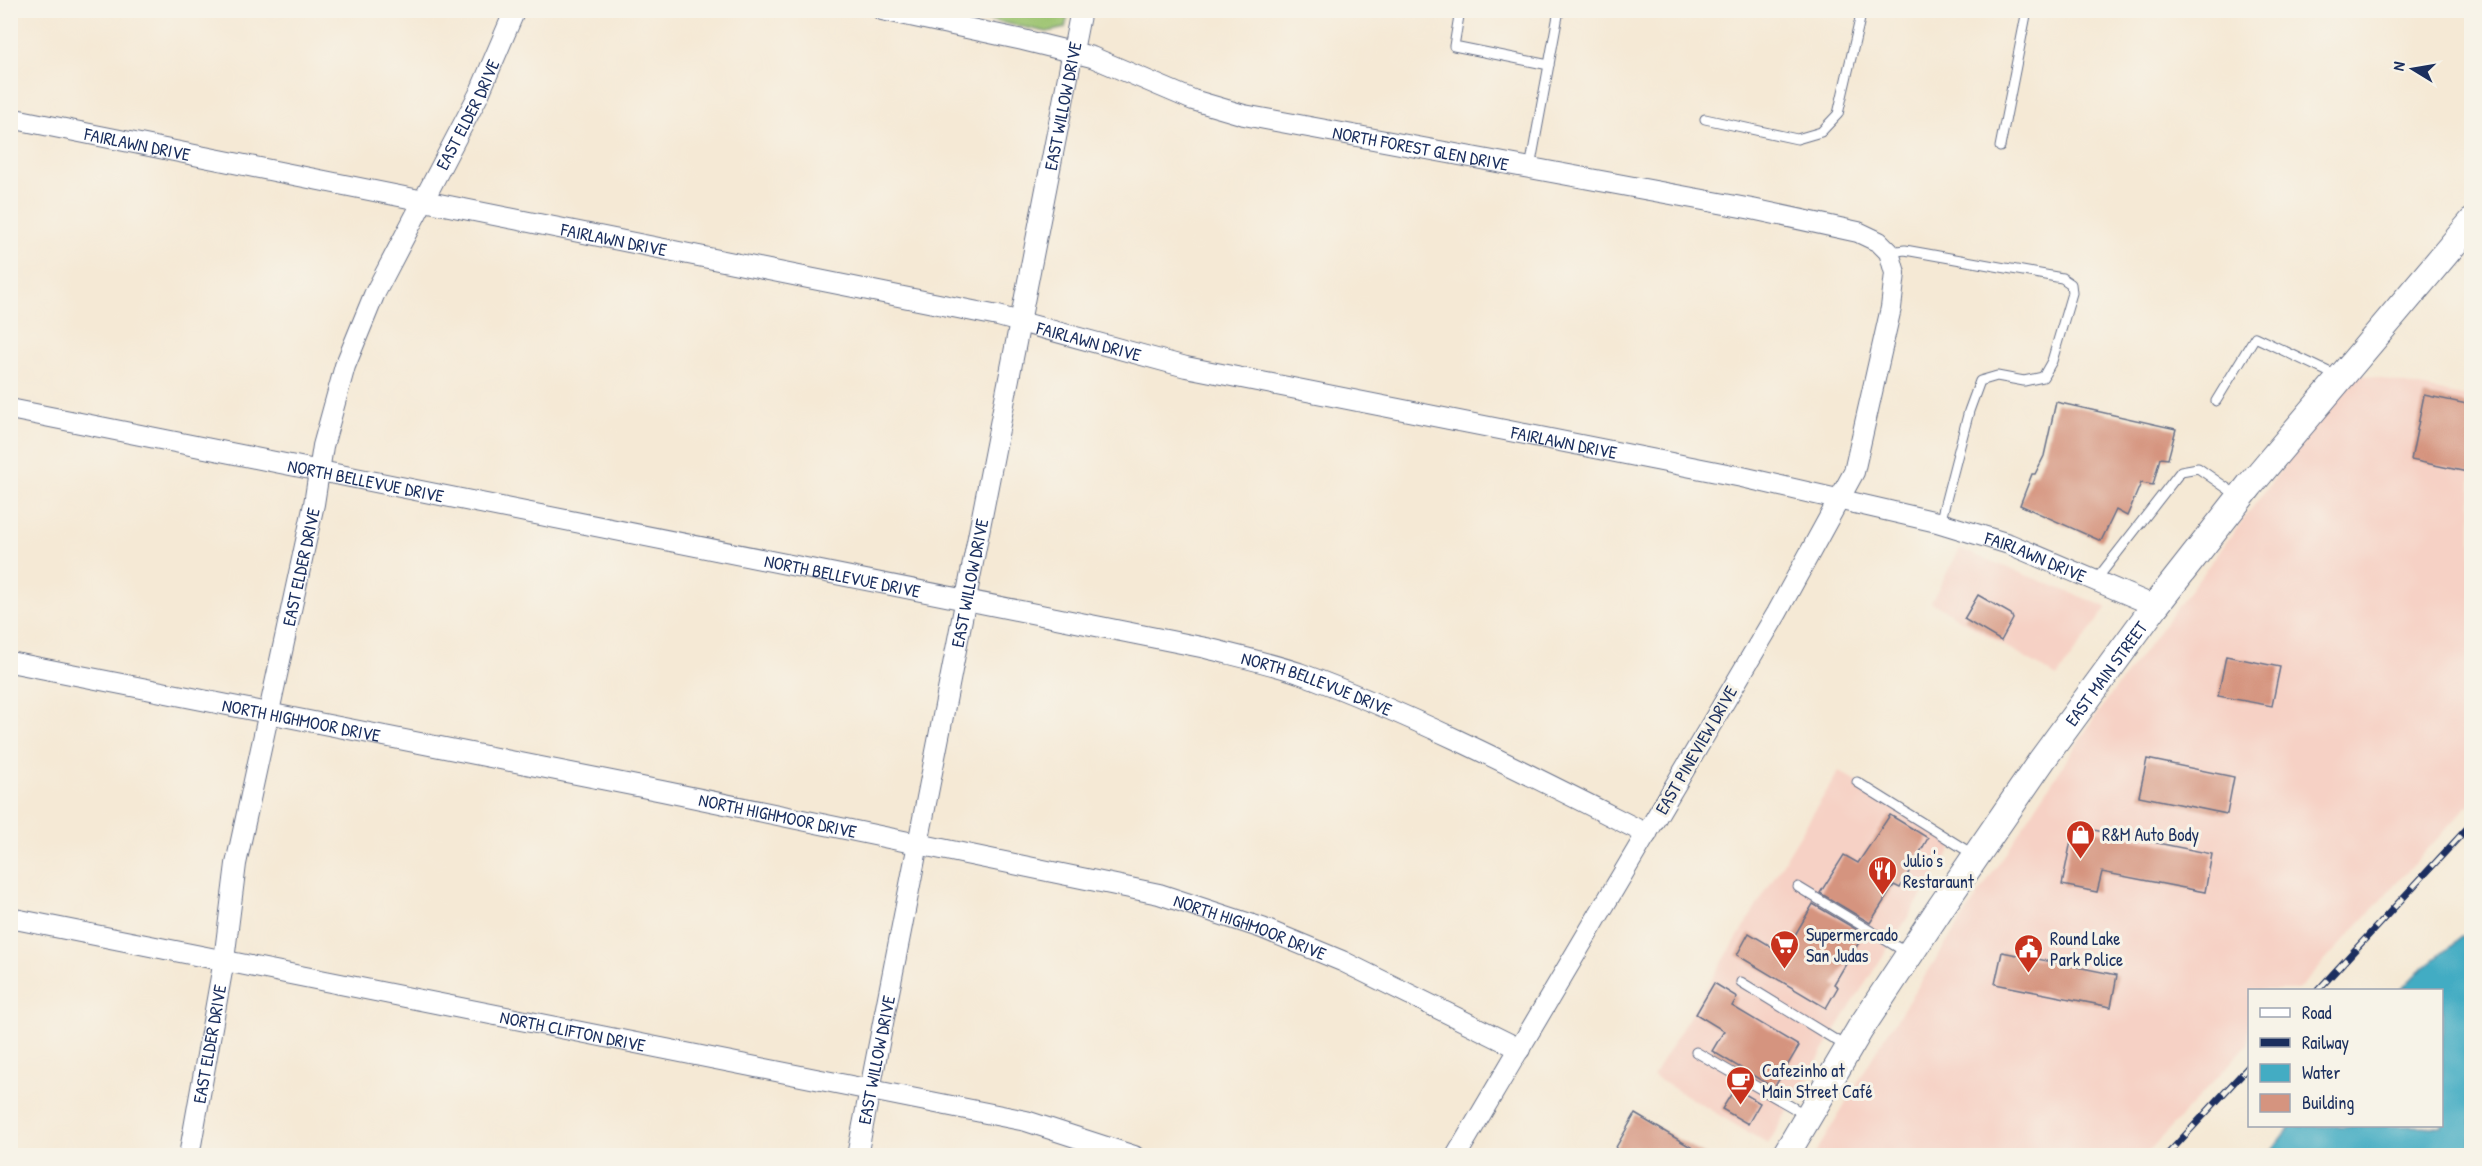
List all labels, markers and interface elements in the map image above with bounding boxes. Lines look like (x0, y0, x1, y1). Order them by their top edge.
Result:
street label: EAST WILLOW DRIVE (1037, 39, 1087, 172)
north arrow (2383, 39, 2443, 99)
street label: EAST ELDER DRIVE (429, 55, 505, 174)
text: N (2387, 59, 2410, 72)
street label: NORTH FOREST GLEN DRIVE (1331, 119, 1511, 176)
street label: FAIRLAWN DRIVE (81, 121, 193, 166)
street label: FAIRLAWN DRIVE (558, 216, 669, 262)
street label: FAIRLAWN DRIVE (1033, 314, 1144, 367)
street label: FAIRLAWN DRIVE (1508, 419, 1619, 465)
street label: NORTH BELLEVUE DRIVE (286, 452, 446, 508)
street label: EAST ELDER DRIVE (275, 505, 325, 628)
street label: EAST WILLOW DRIVE (944, 516, 994, 649)
street label: FAIRLAWN DRIVE (1981, 525, 2090, 588)
street label: NORTH BELLEVUE DRIVE (762, 548, 923, 603)
street label: EAST MAIN STREET (2059, 615, 2153, 731)
street label: NORTH BELLEVUE DRIVE (1239, 645, 1396, 721)
street label: EAST PINEVIEW DRIVE (1649, 681, 1743, 819)
street label: NORTH HIGHMOOR DRIVE (220, 692, 383, 748)
street label: NORTH HIGHMOOR DRIVE (697, 786, 859, 844)
shop icon: R&M Auto Body (2065, 818, 2097, 860)
place label: R&M Auto Body (2102, 822, 2200, 847)
place label: Julio's Restaraunt (1903, 848, 1975, 894)
restaurant icon: Julio's Restaraunt (1866, 854, 1898, 896)
street label: NORTH HIGHMOOR DRIVE (1171, 887, 1330, 966)
place label: Supermercado San Judas (1806, 922, 1898, 968)
place label: Round Lake Park Police (2050, 926, 2123, 972)
supermarket icon: Supermercado San Judas (1769, 928, 1801, 970)
public building icon: Round Lake Park Police (2013, 932, 2045, 974)
street label: EAST ELDER DRIVE (186, 982, 232, 1105)
legend (2248, 989, 2443, 1127)
street label: EAST WILLOW DRIVE (851, 993, 901, 1126)
text: Road (2302, 1000, 2332, 1025)
street label: NORTH CLIFTON DRIVE (498, 1004, 648, 1057)
text: Railway (2302, 1030, 2349, 1055)
place label: Cafezinho at Main Street Café (1762, 1058, 1873, 1104)
text: Water (2302, 1060, 2340, 1085)
cafe icon: Cafezinho at Main Street Café (1725, 1064, 1757, 1106)
text: Building (2302, 1090, 2354, 1115)

